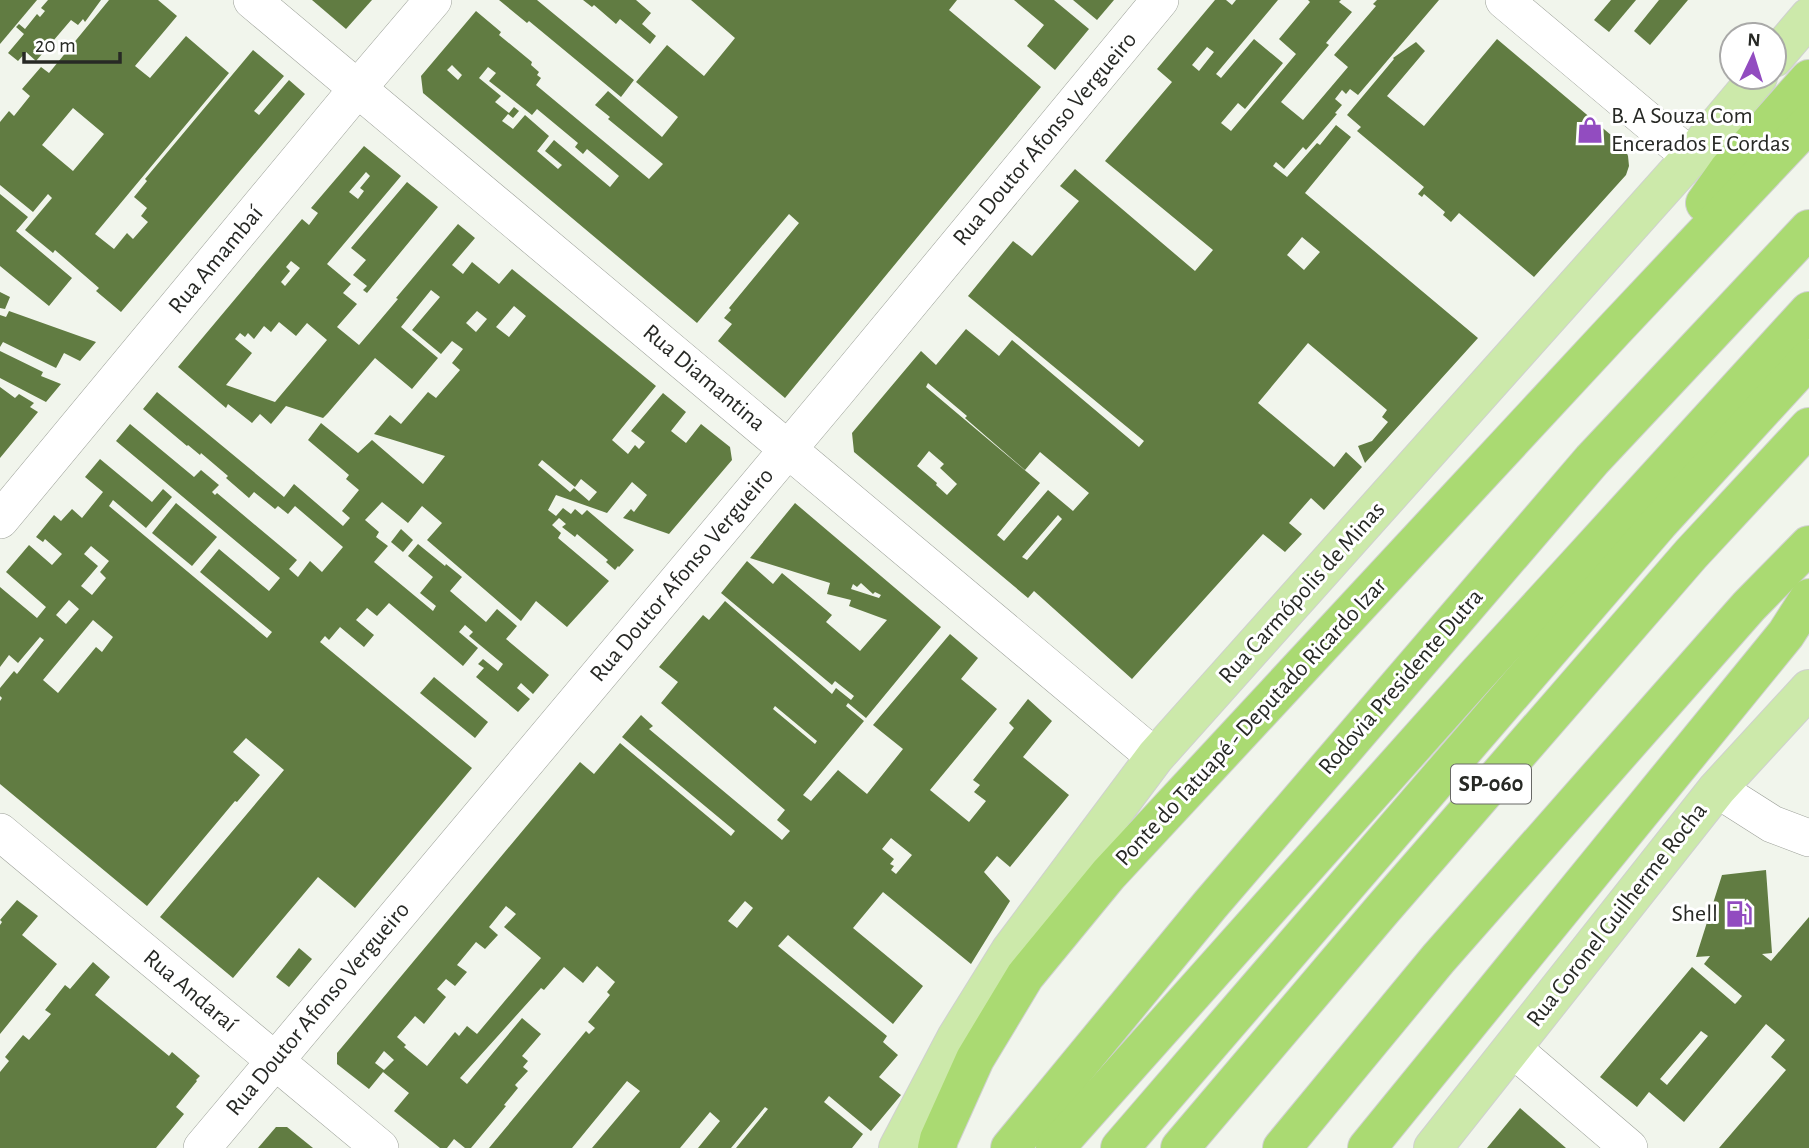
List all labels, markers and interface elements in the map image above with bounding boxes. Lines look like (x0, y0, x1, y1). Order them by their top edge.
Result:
scale bar (24, 21, 121, 65)
north arrow (1718, 21, 1788, 91)
street label: Rua Doutor Afonso Vergueiro (949, 27, 1141, 251)
text: N (1747, 31, 1761, 50)
text: 20 m (35, 35, 76, 56)
place label: B. A Souza Com Encerados E Cordas (1611, 104, 1790, 156)
shop icon: B. A Souza Com Encerados E Cordas (1575, 115, 1605, 145)
street label: Rua Amambaí (164, 201, 268, 318)
street label: Rua Diamantina (638, 320, 770, 436)
street label: Rua Doutor Afonso Vergueiro (586, 463, 778, 687)
street label: Rua Carmópolis de Minas (1214, 498, 1390, 688)
street label: Ponte do Tatuapé - Deputado Ricardo Izar (1111, 573, 1391, 871)
street label: Rodovia Presidente Dutra (1314, 585, 1488, 779)
road number: SP-060 (1451, 764, 1531, 804)
street label: Rua Coronel Guilherme Rocha (1522, 799, 1712, 1031)
street label: Rua Doutor Afonso Vergueiro (222, 897, 414, 1121)
fuel station icon: Shell (1724, 899, 1754, 929)
place label: Shell (1672, 902, 1718, 926)
street label: Rua Andaraí (139, 945, 241, 1037)

